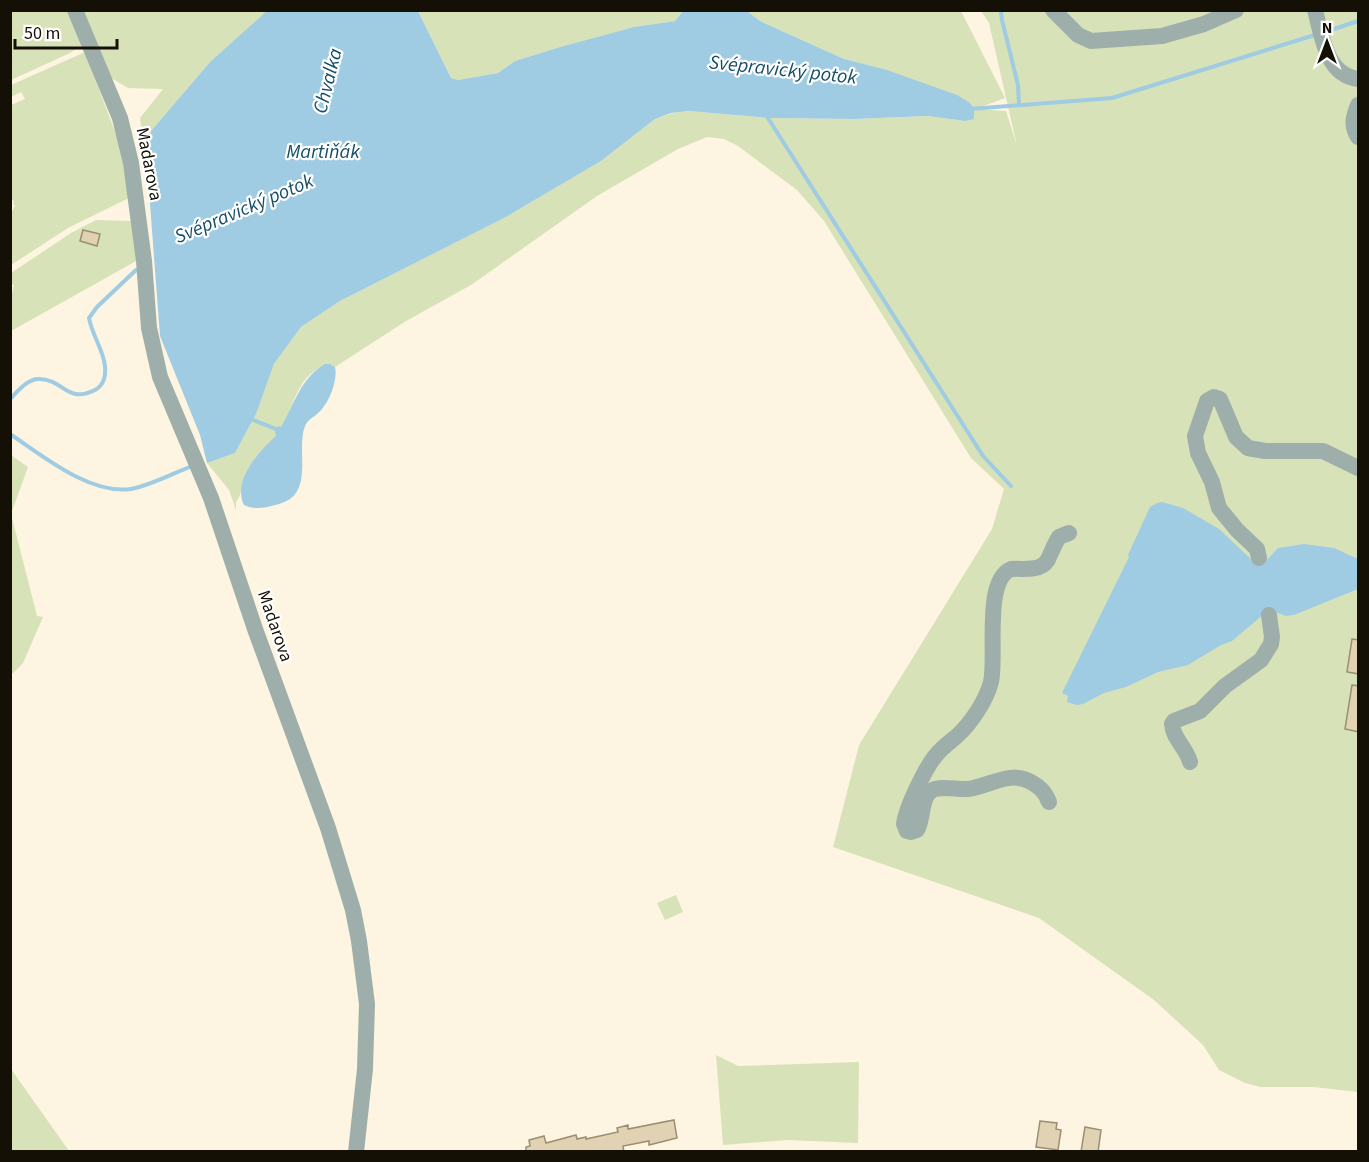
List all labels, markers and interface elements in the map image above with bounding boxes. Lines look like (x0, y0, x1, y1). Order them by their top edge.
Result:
scale bar (15, 12, 117, 50)
north arrow (1297, 12, 1357, 72)
text: N (1322, 17, 1332, 39)
text: 50 m (24, 21, 60, 46)
water label: Chvalka (306, 45, 350, 116)
water label: Svépravický potok (708, 48, 859, 92)
street label: Madarova (130, 125, 168, 203)
water label: Martiňák (286, 138, 360, 166)
water label: Svépravický potok (170, 167, 318, 251)
street label: Madarova (251, 587, 299, 665)

